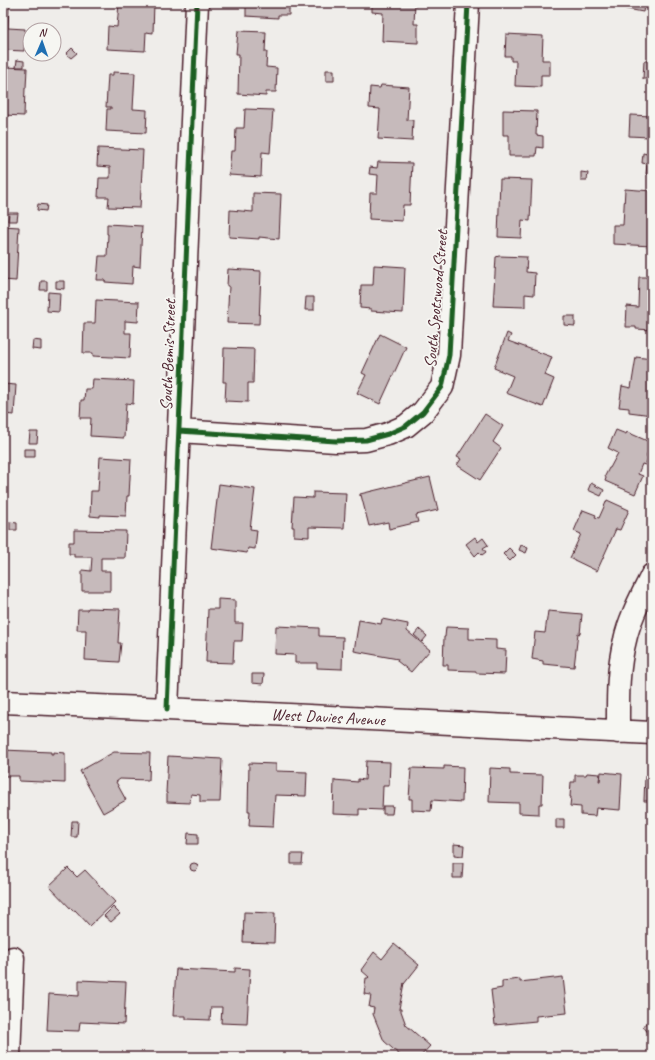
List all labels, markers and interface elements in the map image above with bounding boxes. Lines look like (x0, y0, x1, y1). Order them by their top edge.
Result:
north arrow (22, 22, 62, 62)
text: N (39, 25, 48, 39)
street label: South Spotswood Street (420, 227, 453, 369)
street label: South Bemis Street (156, 297, 181, 411)
street label: West Davies Avenue (271, 704, 387, 731)

